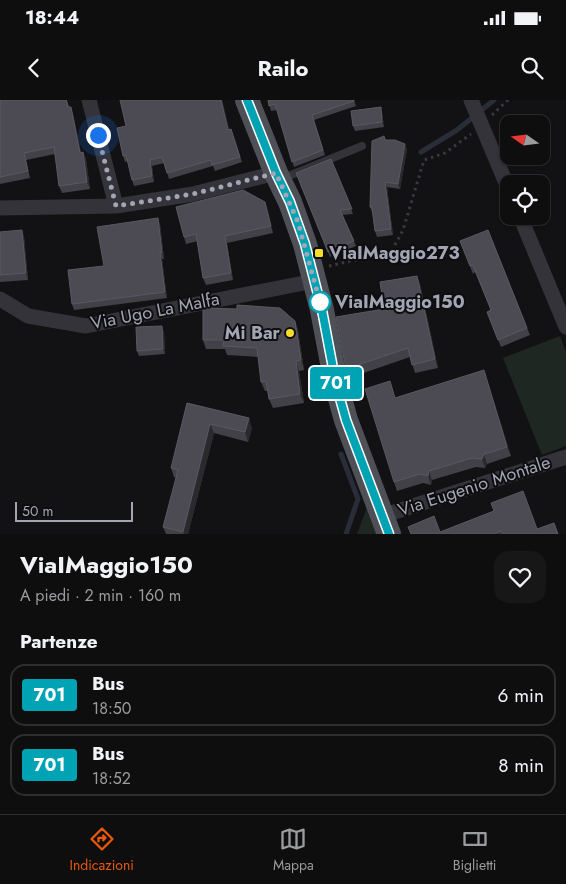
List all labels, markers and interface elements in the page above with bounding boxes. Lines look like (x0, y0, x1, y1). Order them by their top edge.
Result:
text: 18:44 (25, 4, 79, 31)
text: Railo (257, 52, 309, 84)
icon: back (20, 54, 48, 82)
icon: search (518, 54, 546, 82)
north arrow (500, 115, 550, 165)
map controls (500, 115, 550, 225)
your location (86, 123, 111, 148)
button: locate (500, 175, 550, 225)
place label: ViaIMaggio273 (328, 240, 460, 266)
marker: ViaIMaggio273 (313, 247, 325, 259)
street label: Via Ugo La Malfa (88, 286, 222, 336)
place label: ViaIMaggio150 (334, 289, 465, 315)
marker: ViaIMaggio150 (309, 291, 331, 313)
place label: Mi Bar (225, 320, 281, 346)
marker: Mi Bar (284, 327, 296, 339)
line badge: 701 (307, 367, 365, 399)
text: 701 (320, 370, 352, 396)
street label: Via Eugenio Montale (394, 449, 554, 523)
scale bar (15, 499, 132, 522)
text: 50 m (22, 501, 53, 521)
text: ViaIMaggio150 (20, 547, 193, 582)
button: heart (494, 551, 546, 603)
text: A piedi · 2 min · 160 m (20, 584, 181, 607)
text: Partenze (20, 628, 98, 655)
text: Bus (92, 670, 124, 697)
text: 701 (34, 682, 65, 708)
text: 6 min (498, 682, 544, 709)
text: 18:50 (92, 697, 131, 720)
text: Bus (92, 740, 124, 767)
text: 701 (34, 752, 65, 778)
text: 8 min (498, 752, 544, 779)
text: 18:52 (92, 767, 131, 790)
tab: Indicazioni (69, 825, 134, 875)
tab: Mappa (273, 825, 314, 875)
tab: Biglietti (453, 825, 497, 875)

